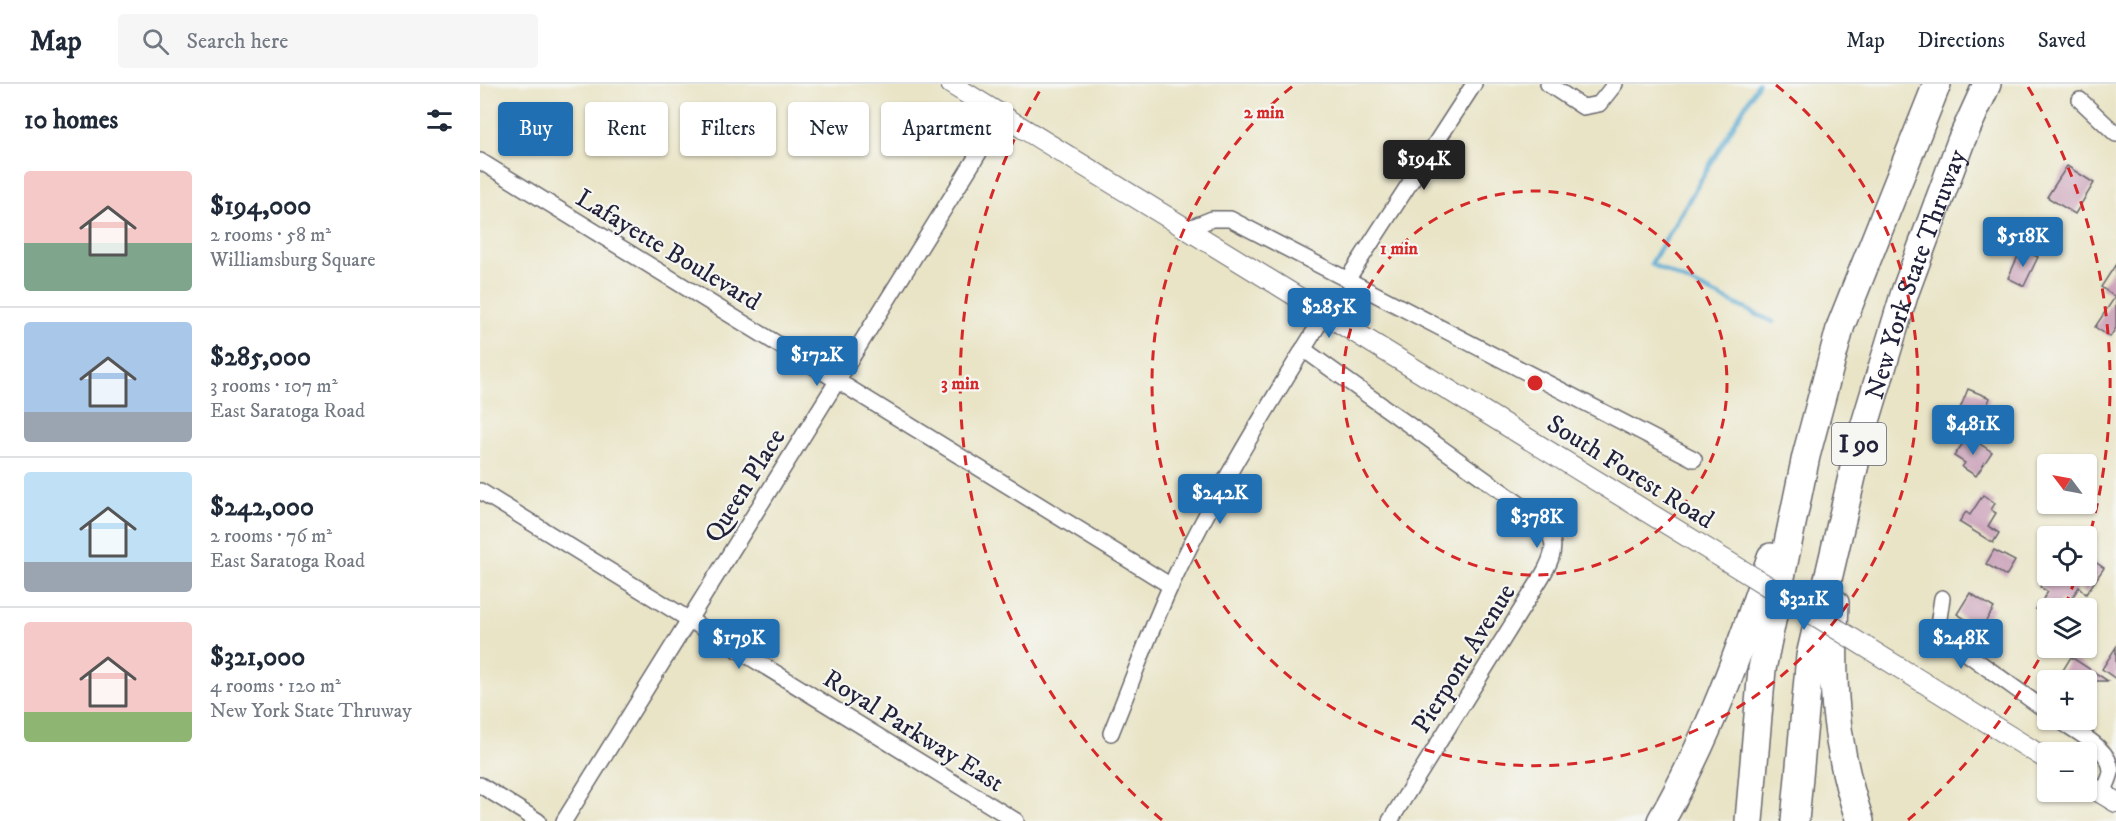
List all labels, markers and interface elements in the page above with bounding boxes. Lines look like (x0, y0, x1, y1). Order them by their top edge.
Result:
search box (118, 14, 538, 68)
text: Map (30, 24, 82, 59)
icon: search (139, 25, 172, 58)
text: Search here (187, 28, 288, 55)
text: Map (1846, 28, 1885, 54)
text: Directions (1918, 28, 2005, 54)
text: Saved (2038, 28, 2086, 54)
chip: Buy (498, 102, 573, 156)
chip: Rent (585, 102, 668, 156)
chip: Filters (680, 102, 776, 156)
chip: New (788, 102, 869, 156)
chip: Apartment (881, 102, 1013, 156)
text: 2 min (1244, 102, 1285, 124)
text: 10 homes (24, 104, 118, 137)
icon: filters (423, 104, 456, 137)
pin: $194K (1382, 140, 1466, 191)
street label: New York State Thruway (1858, 145, 1975, 404)
text: $194K (1397, 147, 1451, 172)
street label: Lafayette Boulevard (570, 182, 767, 319)
text: $194,000 (210, 190, 311, 223)
icon: home (72, 195, 144, 267)
pin: $518K (1981, 217, 2065, 268)
text: 2 rooms · 58 m² (210, 223, 331, 248)
text: $518K (1997, 224, 2049, 249)
text: 1 min (1380, 238, 1419, 260)
text: Williamsburg Square (210, 248, 376, 273)
pin: $285K (1287, 288, 1371, 339)
text: $285K (1302, 295, 1356, 320)
pin: $172K (775, 336, 859, 387)
text: $285,000 (210, 341, 311, 374)
text: $172K (791, 343, 843, 368)
icon: home (72, 346, 144, 418)
text: 3 min (941, 373, 980, 395)
centre of rings (1525, 373, 1545, 393)
text: 3 rooms · 107 m² (210, 374, 338, 399)
text: East Saratoga Road (210, 399, 365, 424)
pin: $481K (1931, 405, 2015, 456)
street label: South Forest Road (1541, 408, 1720, 537)
text: $481K (1946, 412, 2000, 437)
street label: Queen Place (697, 423, 793, 549)
road number: I 90 (1832, 423, 1886, 465)
north arrow (2037, 454, 2097, 514)
map controls (2037, 454, 2097, 802)
pin: $242K (1178, 474, 1262, 525)
text: $242K (1192, 481, 1248, 506)
text: $242,000 (210, 491, 314, 524)
icon: home (72, 496, 144, 568)
pin: $378K (1495, 498, 1579, 549)
text: $378K (1511, 505, 1563, 530)
text: 2 rooms · 76 m² (210, 524, 332, 549)
button: locate (2037, 526, 2097, 586)
text: East Saratoga Road (210, 549, 365, 574)
street label: Pierpont Avenue (1405, 578, 1523, 740)
pin: $321K (1762, 580, 1846, 631)
text: $321K (1779, 587, 1829, 612)
button: layers (2037, 598, 2097, 658)
pin: $179K (697, 619, 781, 670)
pin: $248K (1919, 619, 2003, 670)
text: $179K (713, 626, 765, 651)
text: $248K (1933, 626, 1989, 651)
text: $321,000 (210, 641, 305, 674)
icon: home (72, 646, 144, 718)
street label: Royal Parkway East (817, 662, 1010, 800)
button: + (2037, 670, 2097, 730)
text: 4 rooms · 120 m² (210, 674, 341, 699)
text: New York State Thruway (210, 699, 412, 724)
button: − (2037, 742, 2097, 802)

